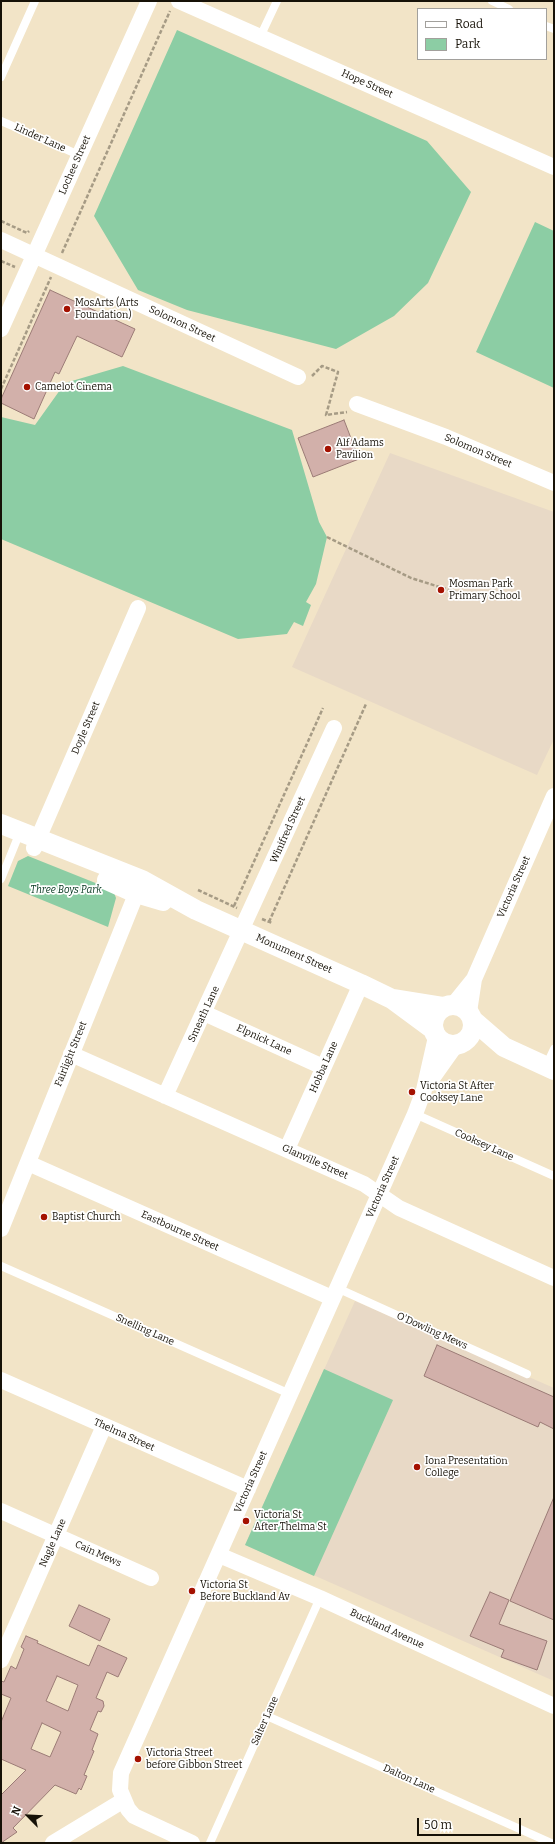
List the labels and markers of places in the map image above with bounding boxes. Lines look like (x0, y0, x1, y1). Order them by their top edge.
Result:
place label: MosArts (Arts Foundation) (75, 297, 139, 320)
marker: MosArts (Arts Foundation) (62, 304, 72, 314)
place label: Camelot Cinema (35, 381, 112, 393)
marker: Camelot Cinema (22, 382, 32, 392)
place label: Alf Adams Pavilion (336, 437, 384, 460)
marker: Alf Adams Pavilion (323, 444, 333, 454)
place label: Mosman Park Primary School (449, 578, 520, 602)
marker: Mosman Park Primary School (436, 585, 446, 595)
place label: Victoria St After Cooksey Lane (420, 1080, 494, 1104)
marker: Victoria St After Cooksey Lane (407, 1087, 417, 1097)
place label: Baptist Church (52, 1211, 121, 1223)
marker: Baptist Church (39, 1212, 49, 1222)
place label: Iona Presentation College (425, 1455, 508, 1478)
marker: Iona Presentation College (412, 1462, 422, 1472)
place label: Victoria St After Thelma St (254, 1509, 327, 1532)
marker: Victoria St After Thelma St (241, 1516, 251, 1526)
place label: Victoria St Before Buckland Av (200, 1579, 290, 1602)
marker: Victoria St Before Buckland Av (187, 1586, 197, 1596)
place label: Victoria Street before Gibbon Street (146, 1747, 242, 1770)
marker: Victoria Street before Gibbon Street (133, 1754, 143, 1764)

